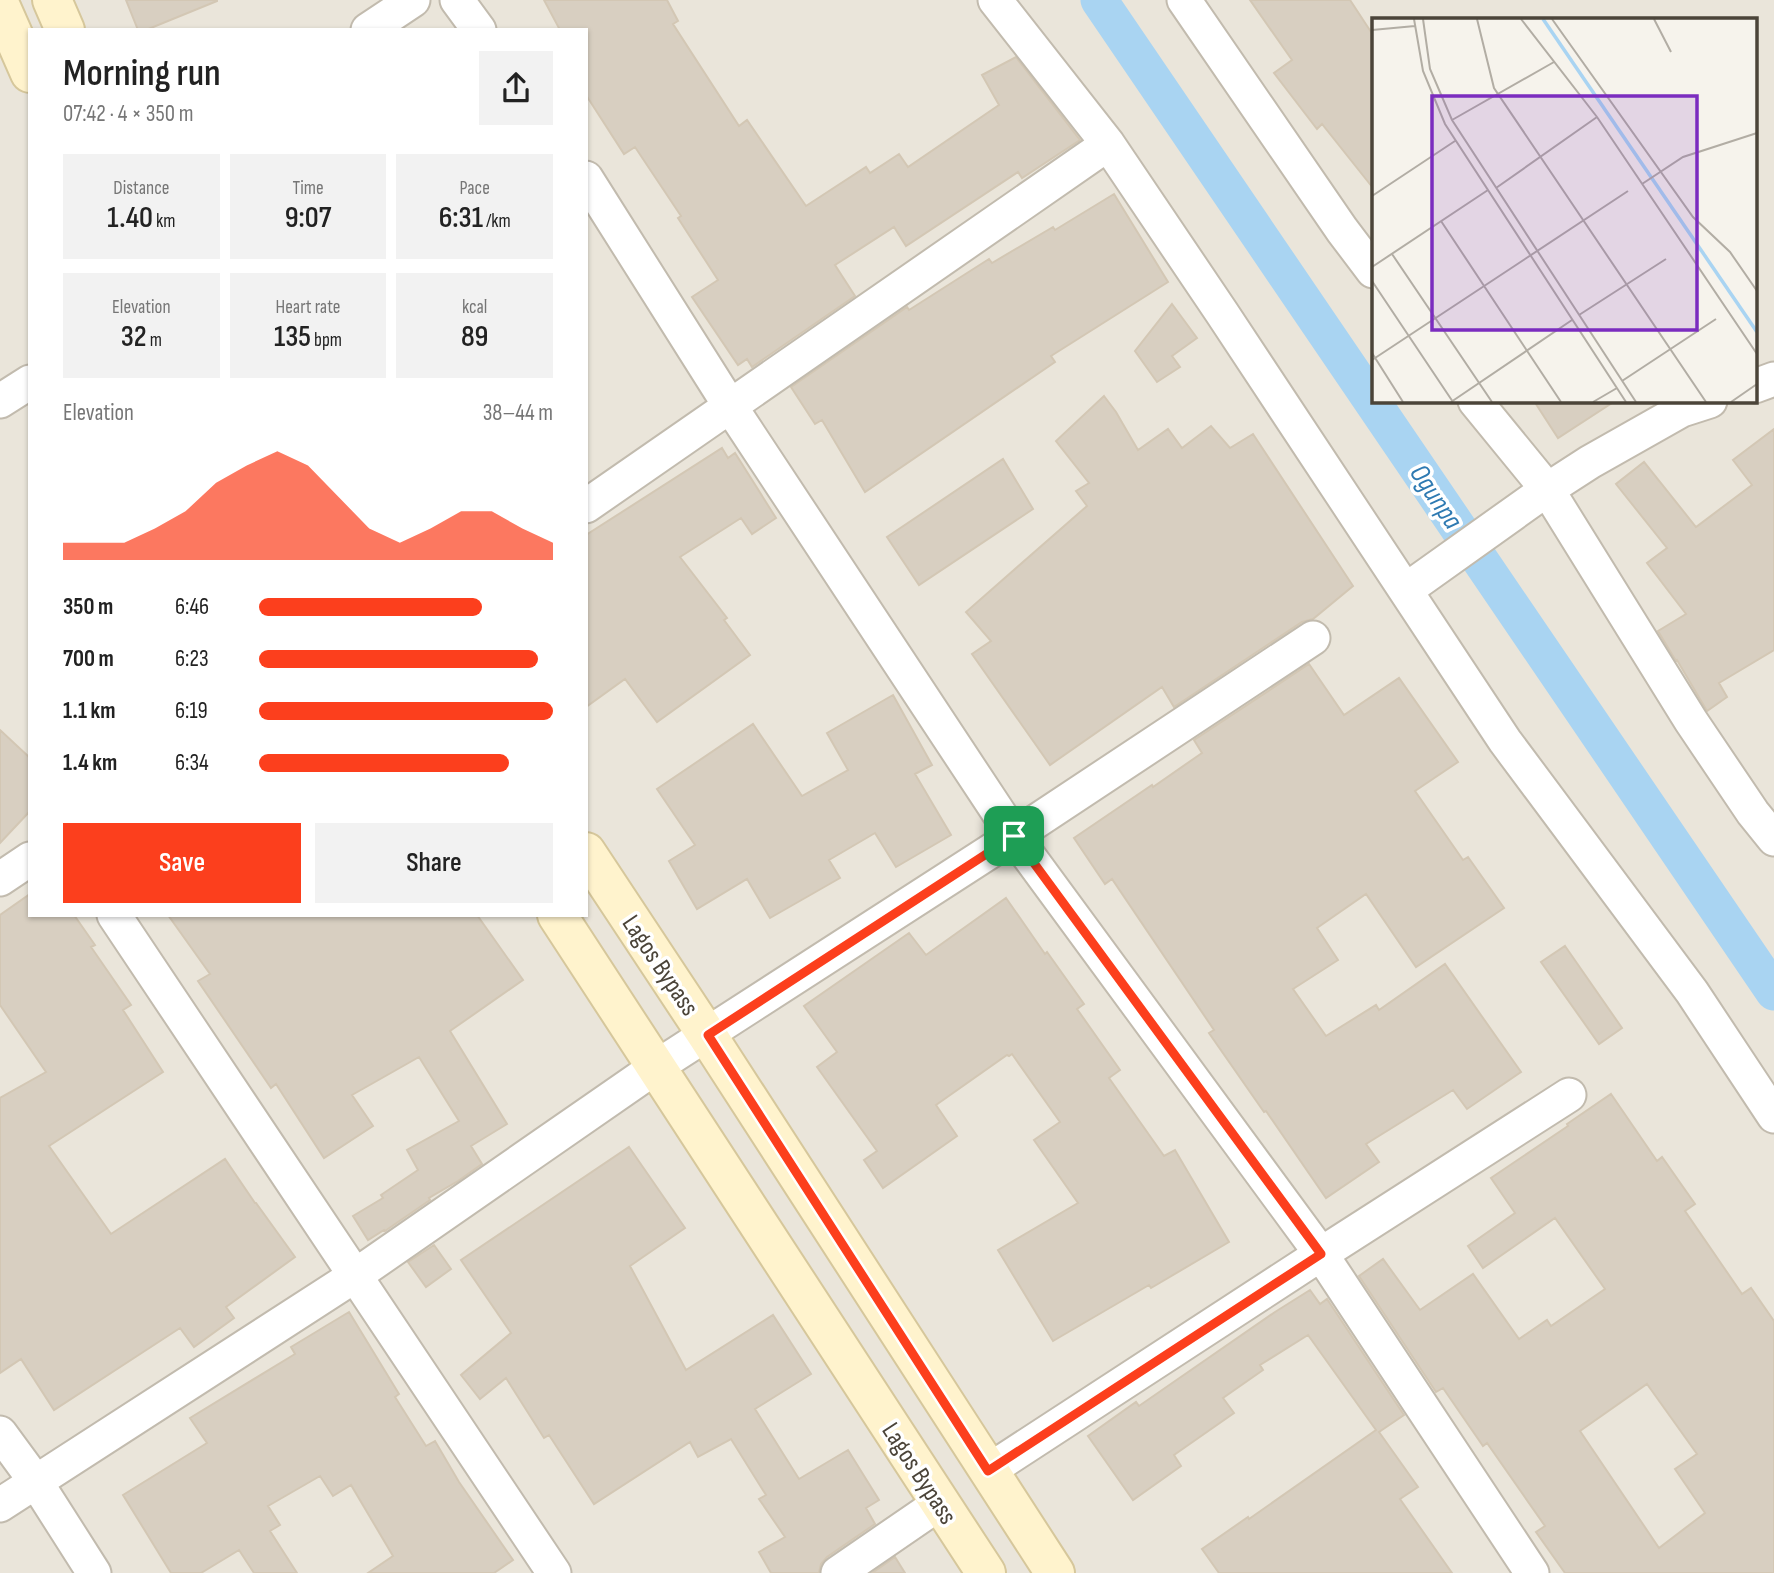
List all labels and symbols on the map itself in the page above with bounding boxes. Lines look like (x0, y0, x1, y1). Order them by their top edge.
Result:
inset map (1372, 18, 1756, 402)
water label: Ogunpa (1402, 458, 1470, 536)
pin (984, 806, 1044, 866)
street label: Lagos Bypass (615, 910, 705, 1022)
street label: Lagos Bypass (875, 1417, 963, 1530)

